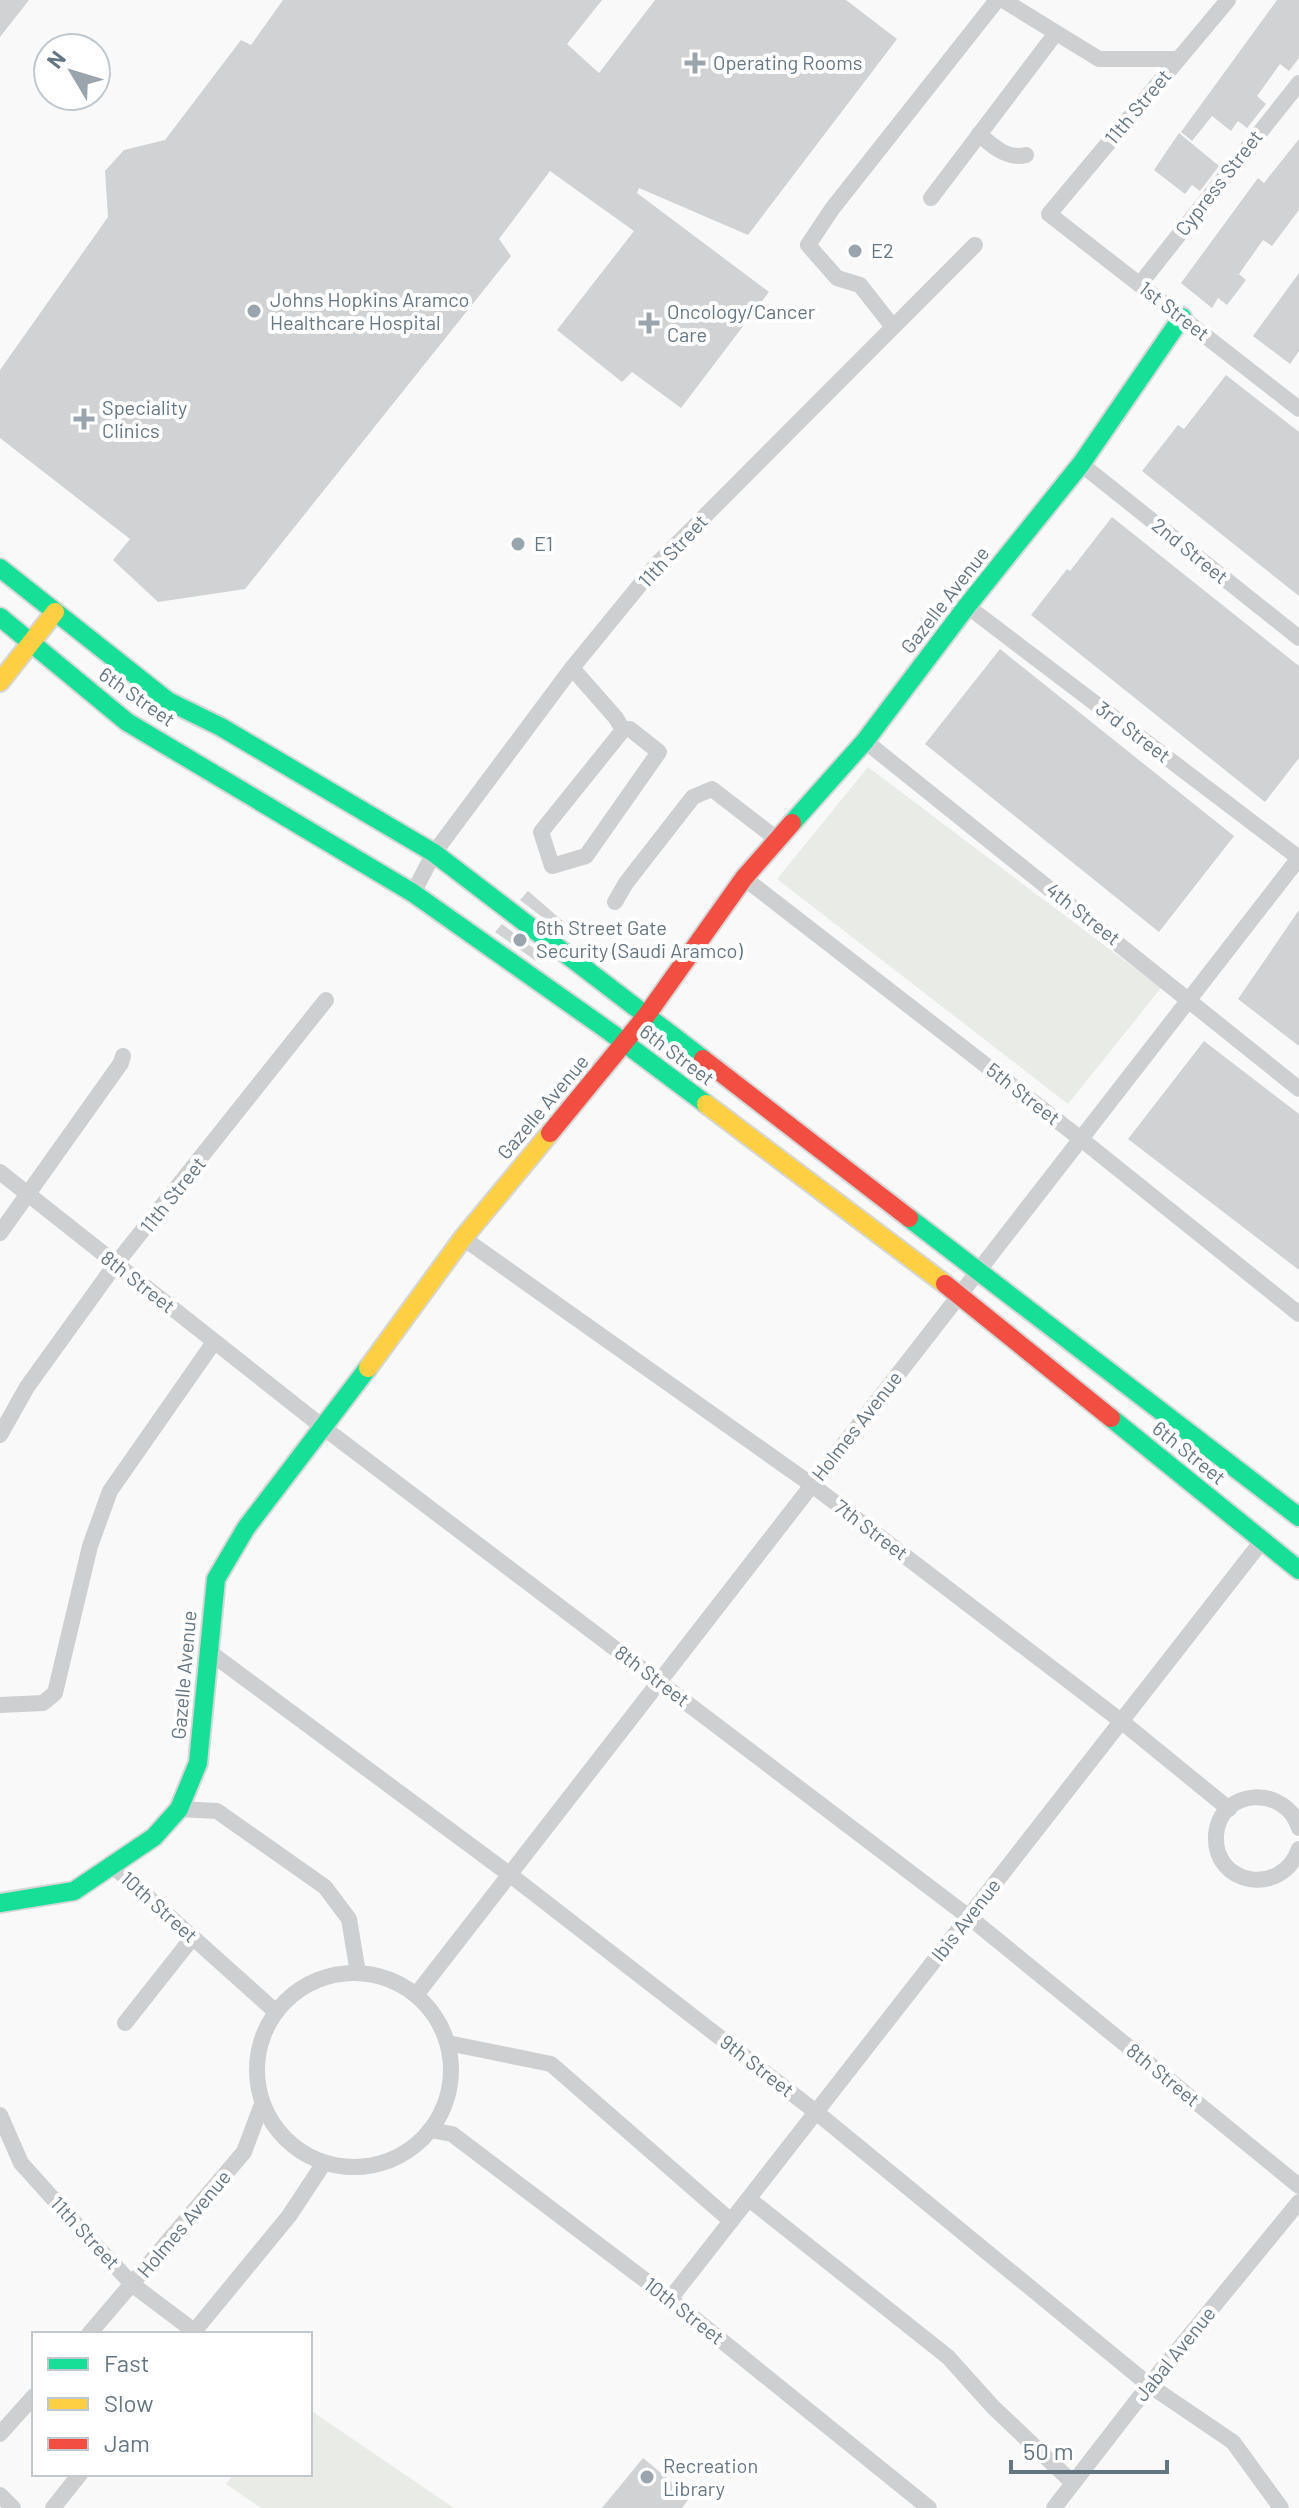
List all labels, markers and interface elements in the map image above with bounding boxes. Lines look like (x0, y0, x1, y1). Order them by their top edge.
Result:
north arrow (32, 32, 112, 112)
text: N (41, 45, 70, 73)
place label: Operating Rooms (713, 50, 862, 74)
marker: Operating Rooms (684, 52, 706, 74)
street label: 11th Street (1099, 64, 1176, 149)
street label: Cypress Street (1169, 125, 1267, 240)
place label: E2 (871, 238, 894, 262)
marker: E2 (846, 242, 864, 260)
street label: 1st Street (1135, 275, 1215, 345)
place label: Johns Hopkins Aramco Healthcare Hospital (270, 287, 469, 334)
place label: Oncology/Cancer Care (667, 299, 815, 346)
marker: Johns Hopkins Aramco Healthcare Hospital (245, 302, 263, 320)
marker: Oncology/Cancer Care (638, 312, 660, 334)
place label: Speciality Clinics (102, 395, 187, 442)
marker: Speciality Clinics (73, 408, 95, 430)
street label: 11th Street (633, 509, 712, 592)
street label: 2nd Street (1148, 512, 1233, 588)
place label: E1 (534, 531, 553, 555)
marker: E1 (509, 535, 527, 553)
street label: Gazelle Avenue (895, 541, 993, 658)
street label: 6th Street (95, 661, 180, 731)
street label: 3rd Street (1092, 695, 1176, 767)
street label: 4th Street (1042, 877, 1126, 950)
place label: 6th Street Gate Security (Saudi Aramco) (536, 915, 743, 962)
marker: 6th Street Gate Security (Saudi Aramco) (511, 931, 529, 949)
street label: 6th Street (636, 1018, 720, 1090)
street label: Gazelle Avenue (491, 1049, 593, 1164)
street label: 5th Street (982, 1057, 1065, 1129)
street label: 11th Street (134, 1152, 210, 1237)
street label: 8th Street (97, 1245, 180, 1317)
street label: Holmes Avenue (806, 1366, 906, 1485)
street label: 6th Street (1148, 1416, 1231, 1489)
street label: 7th Street (830, 1494, 913, 1565)
street label: Gazelle Avenue (165, 1609, 201, 1740)
street label: 8th Street (611, 1639, 695, 1711)
street label: 10th Street (116, 1866, 203, 1947)
street label: Ibis Avenue (925, 1873, 1005, 1966)
street label: 9th Street (716, 2029, 799, 2101)
street label: 8th Street (1122, 2037, 1205, 2111)
street label: Holmes Avenue (131, 2165, 235, 2282)
street label: 11th Street (46, 2191, 125, 2274)
street label: 10th Street (640, 2272, 729, 2349)
street label: Jabal Avenue (1129, 2301, 1220, 2406)
legend (32, 2332, 312, 2476)
text: Fast (104, 2348, 149, 2377)
text: Slow (104, 2388, 153, 2417)
scale bar (1011, 2424, 1167, 2474)
text: Jam (104, 2428, 150, 2457)
text: 50 m (1023, 2436, 1074, 2465)
place label: Recreation Library (663, 2453, 758, 2500)
marker: Recreation Library (638, 2468, 656, 2486)

